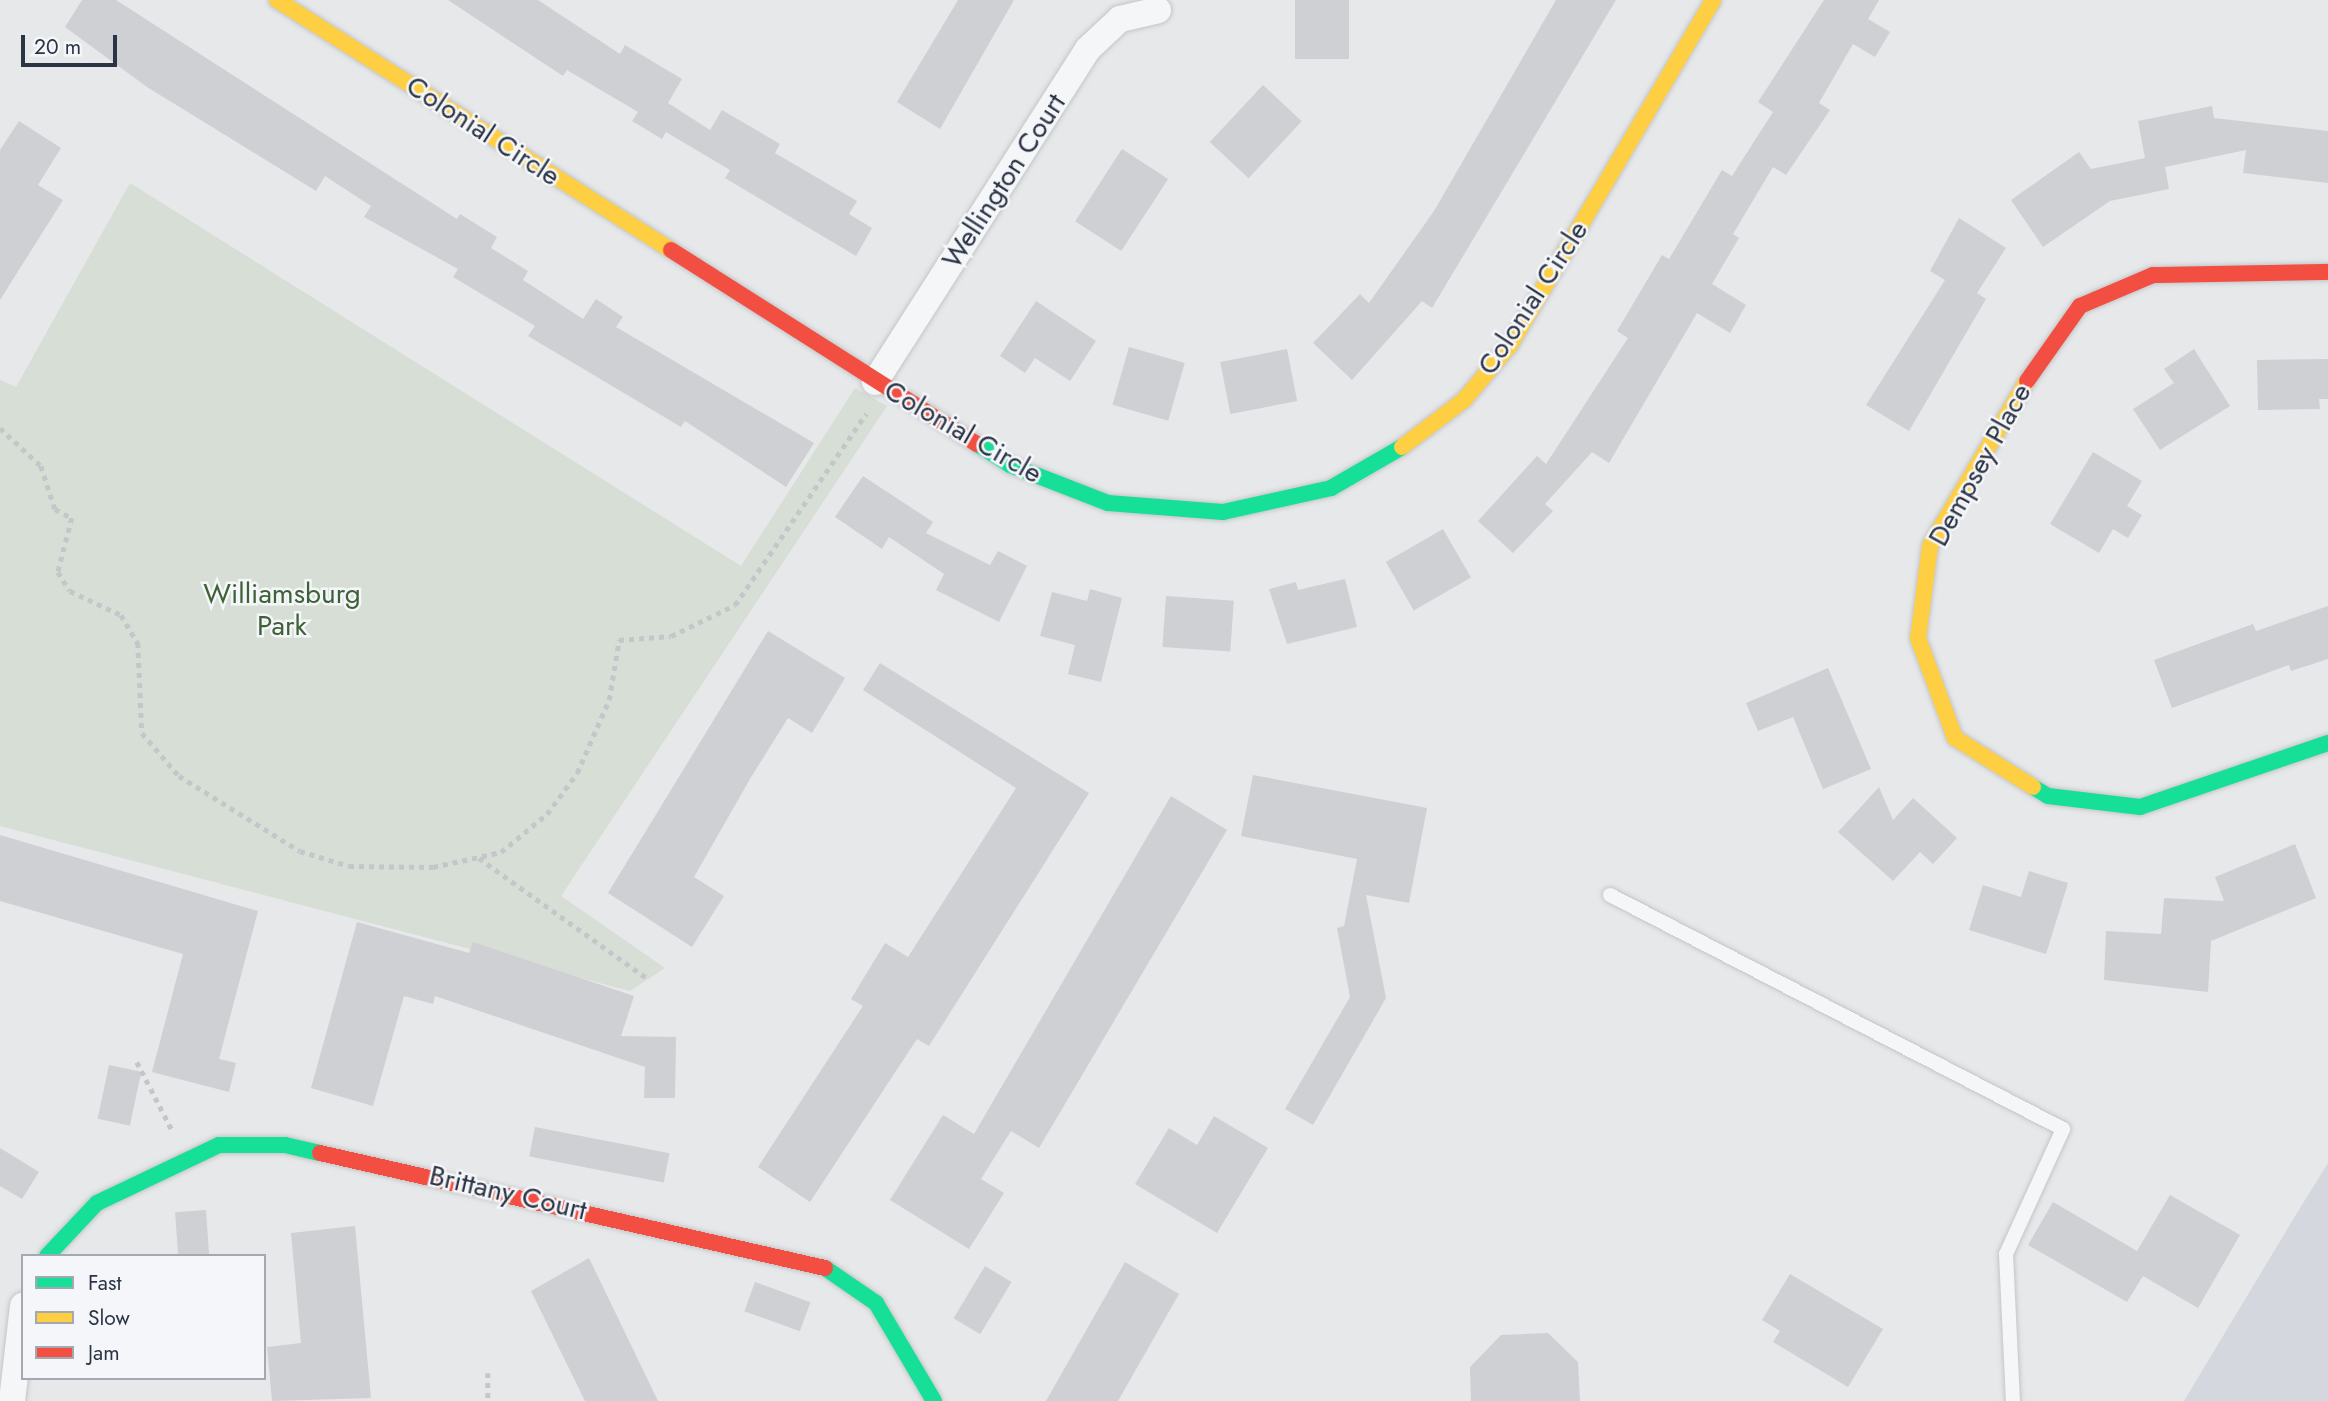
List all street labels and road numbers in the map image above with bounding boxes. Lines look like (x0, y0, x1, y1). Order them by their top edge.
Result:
street label: Colonial Circle (400, 69, 566, 193)
street label: Wellington Court (935, 87, 1073, 275)
street label: Colonial Circle (1471, 215, 1595, 381)
street label: Colonial Circle (878, 373, 1048, 491)
street label: Dempsey Place (1922, 378, 2038, 552)
street label: Brittany Court (426, 1159, 590, 1227)

